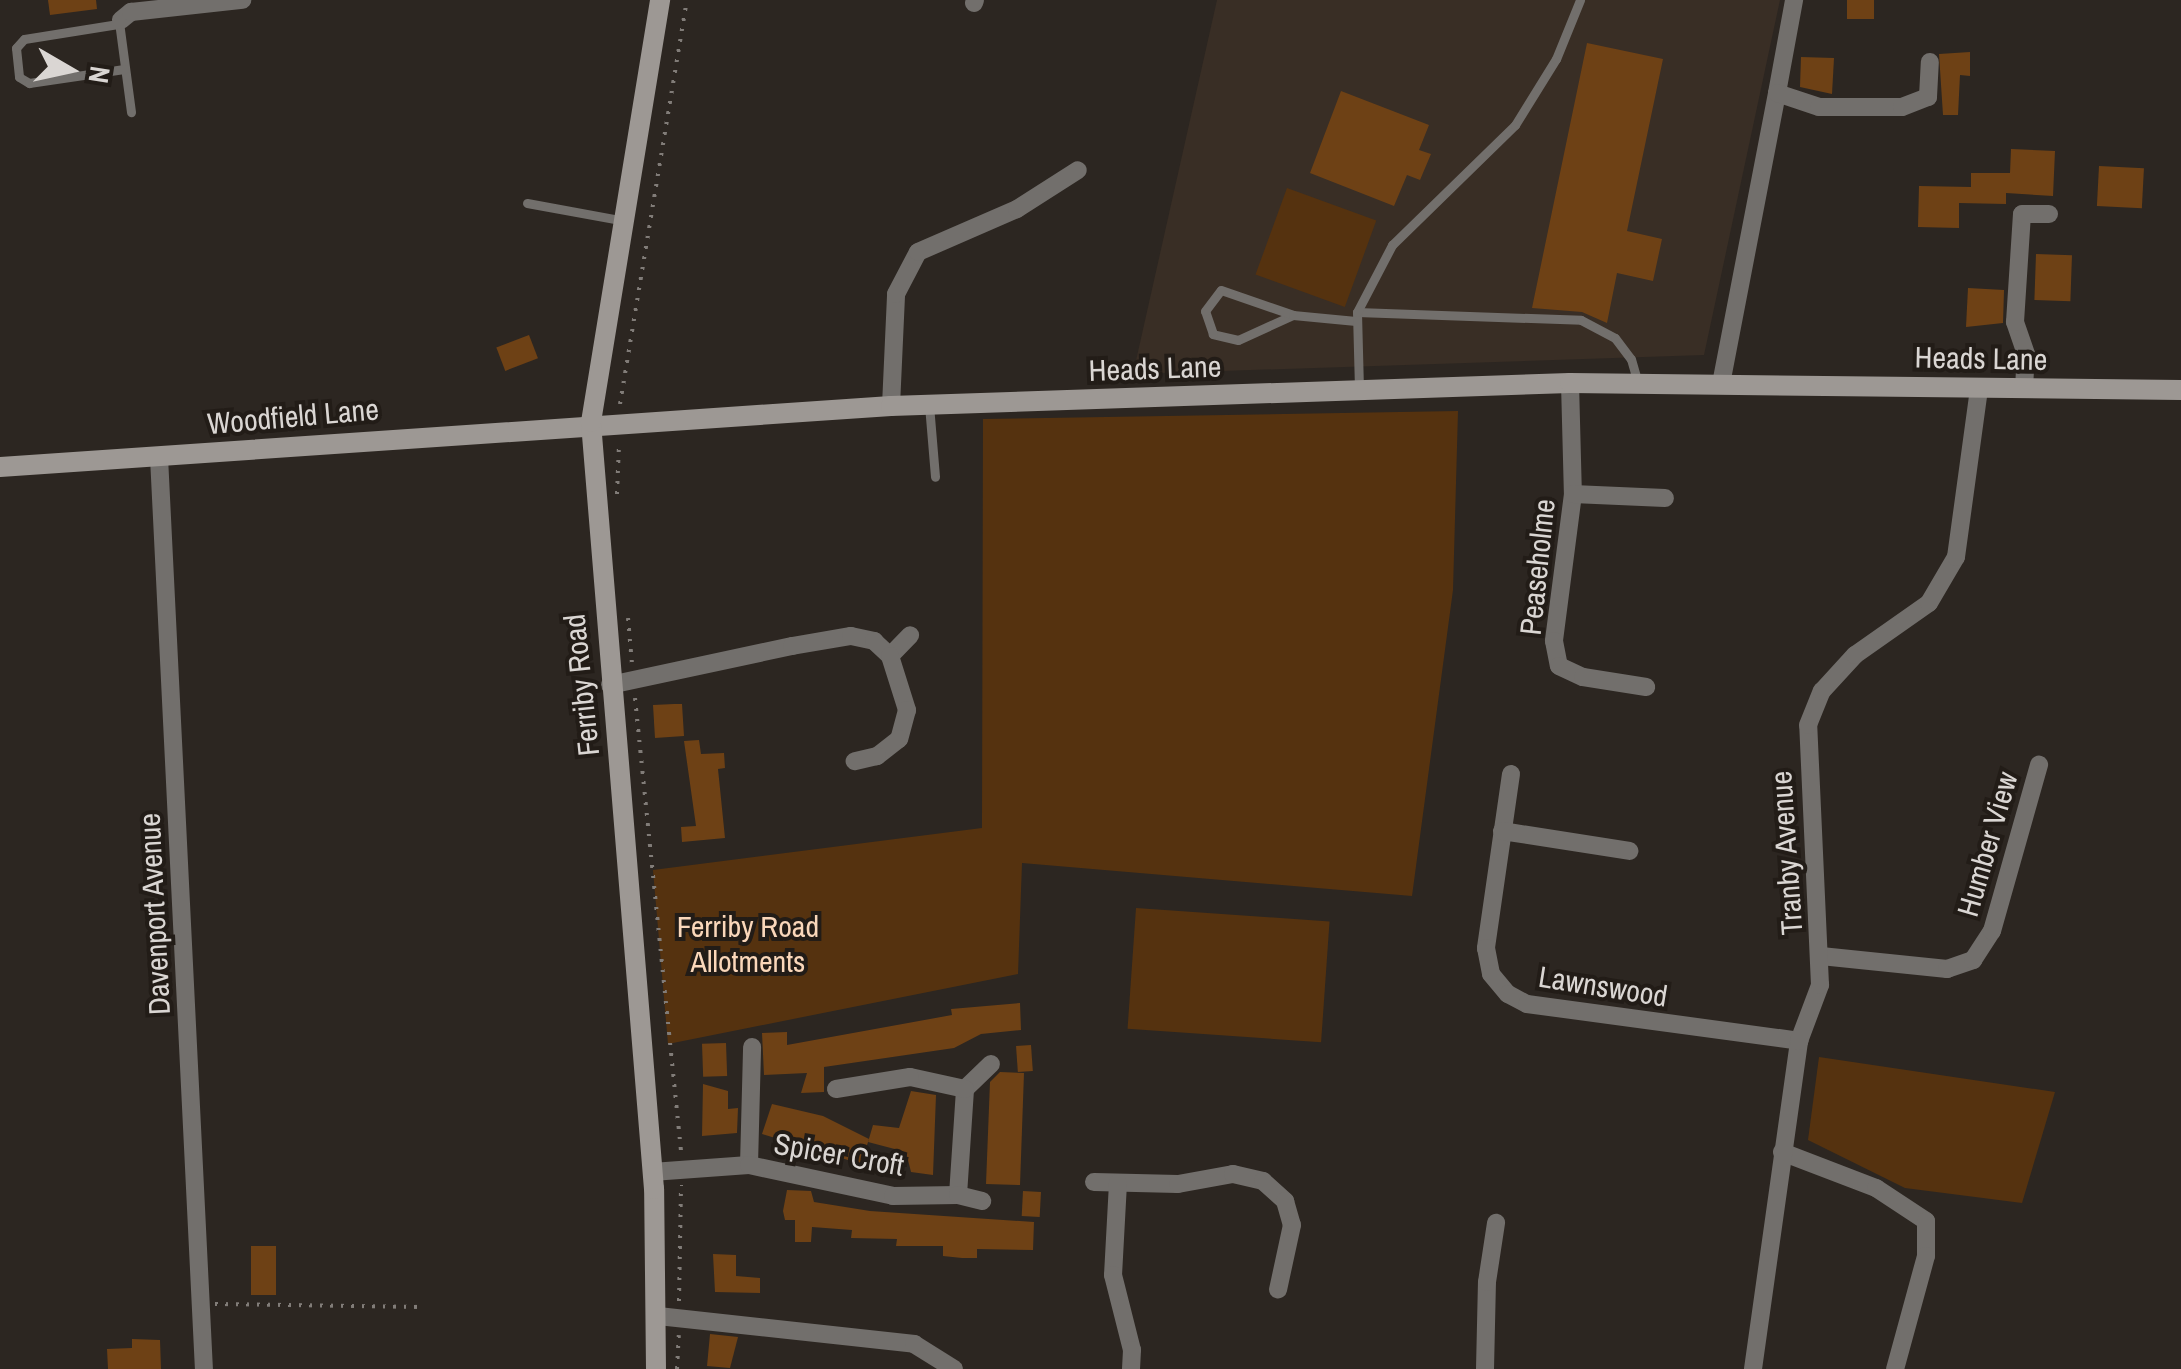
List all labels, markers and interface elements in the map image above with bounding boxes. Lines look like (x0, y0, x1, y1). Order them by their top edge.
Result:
north arrow (20, 20, 120, 120)
text: N (80, 64, 120, 86)
street label: Heads Lane (1914, 339, 2048, 377)
street label: Heads Lane (1088, 348, 1222, 388)
street label: Woodfield Lane (206, 391, 380, 441)
street label: Peaseholme (1512, 497, 1562, 637)
street label: Ferriby Road (556, 612, 606, 758)
street label: Humber View (1949, 768, 2025, 920)
street label: Tranby Avenue (1762, 769, 1810, 937)
street label: Davenport Avenue (131, 812, 177, 1016)
park label: Ferriby Road Allotments (677, 908, 819, 978)
street label: Lawnswood (1536, 958, 1670, 1014)
street label: Spicer Croft (771, 1125, 907, 1183)

